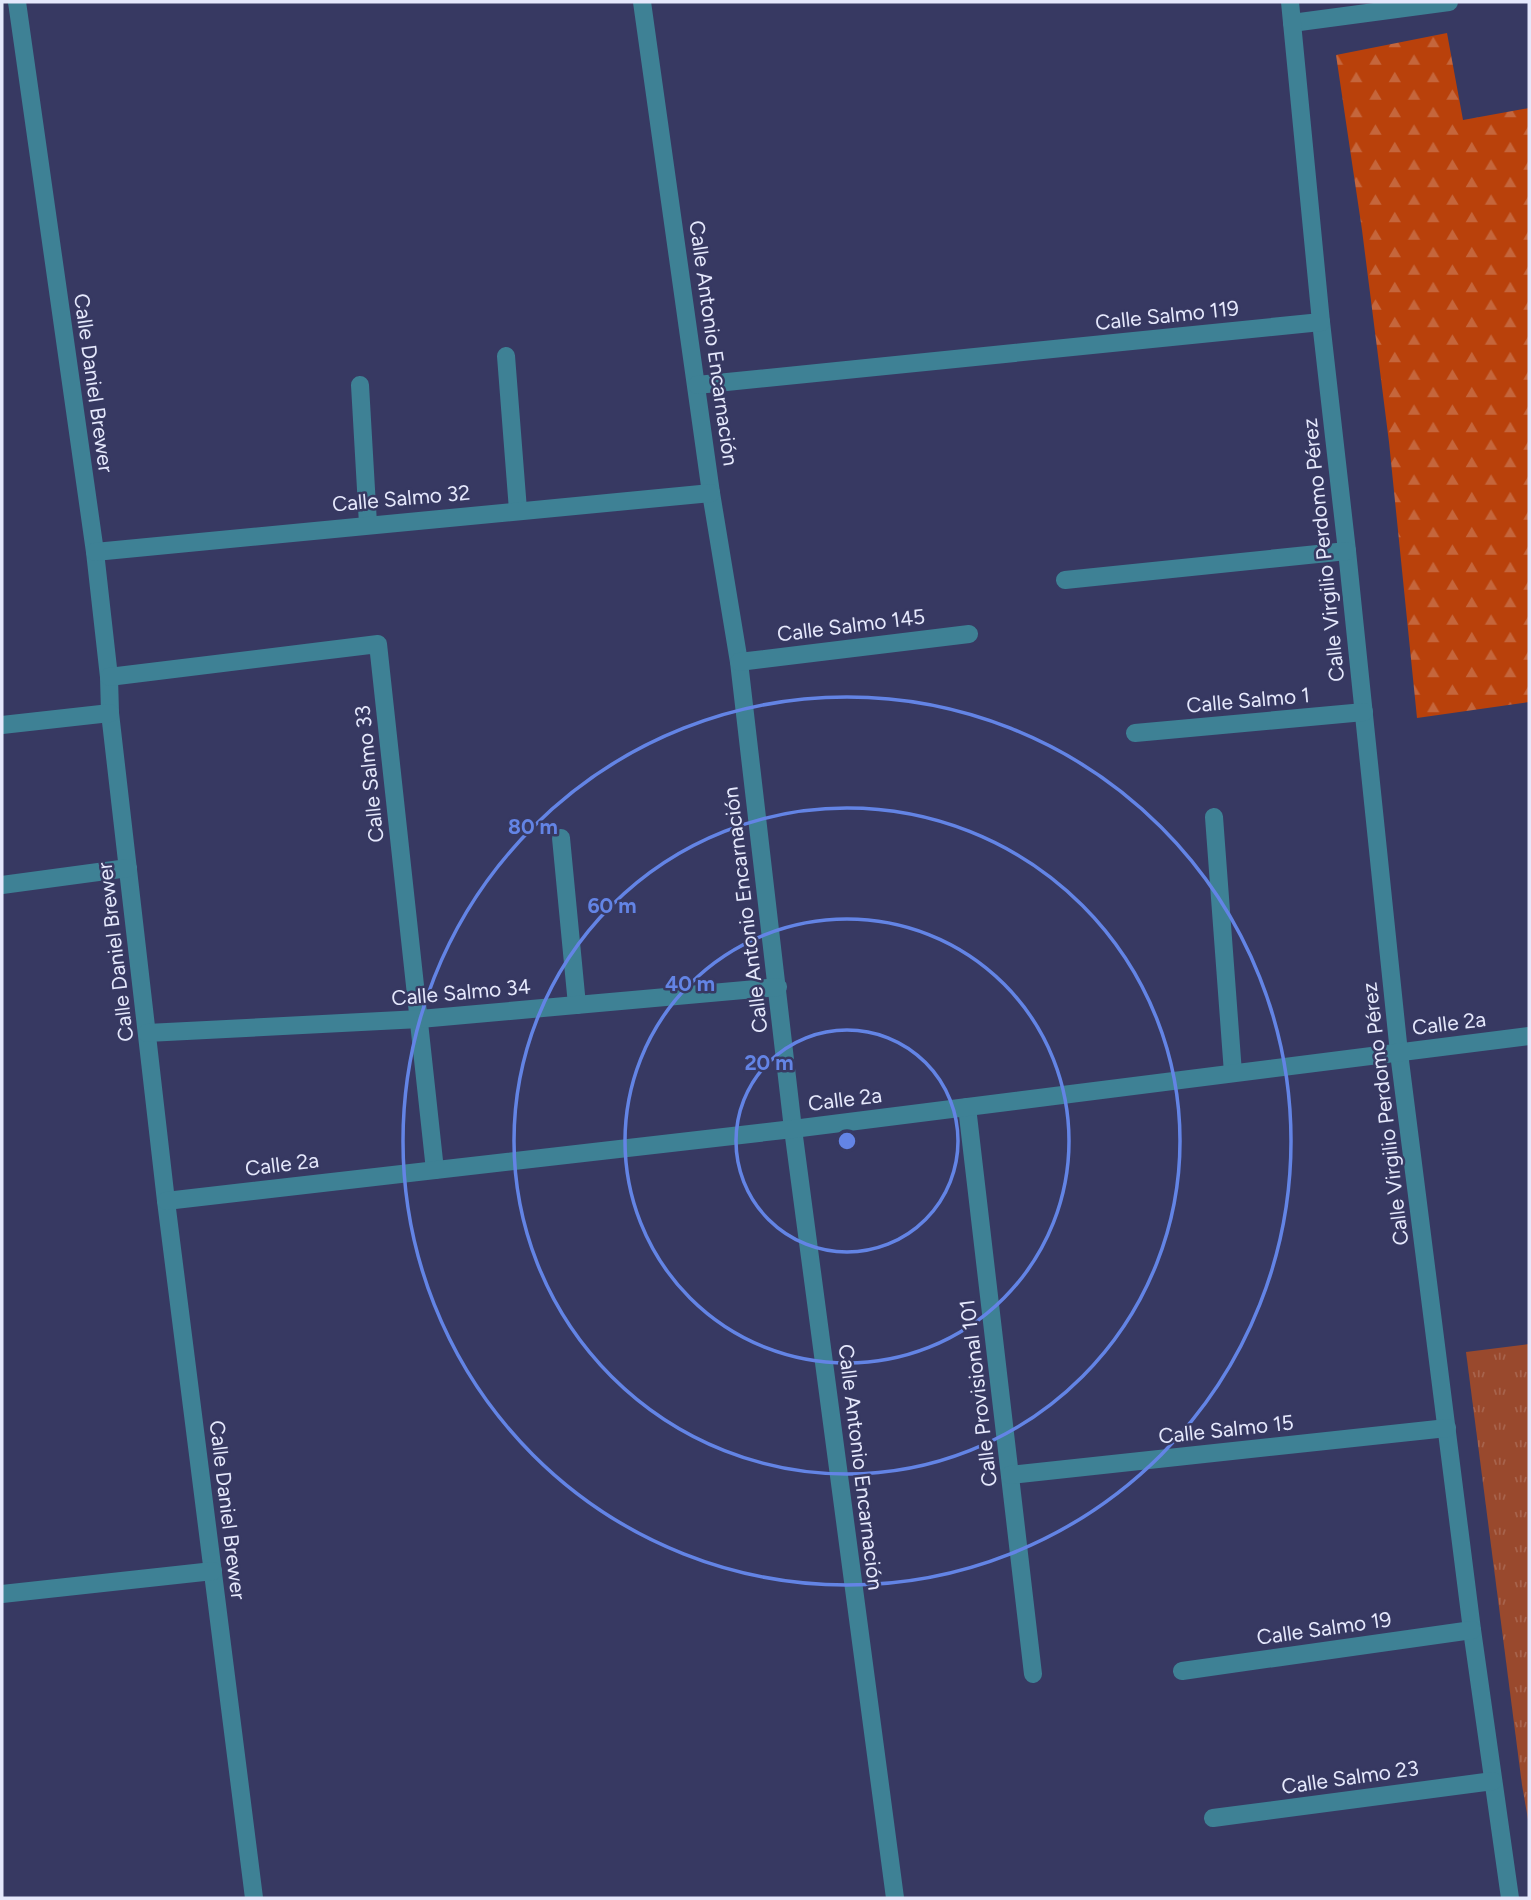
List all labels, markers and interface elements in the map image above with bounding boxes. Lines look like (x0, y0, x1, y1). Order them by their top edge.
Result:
street label: Calle Antonio Encarnación (684, 219, 744, 467)
street label: Calle Daniel Brewer (69, 292, 119, 474)
street label: Calle Salmo 119 (1094, 295, 1240, 335)
street label: Calle Virgilio Perdomo Pérez (1297, 417, 1349, 683)
street label: Calle Salmo 32 (331, 480, 471, 516)
street label: Calle Salmo 145 (776, 604, 926, 646)
street label: Calle Salmo 1 (1185, 682, 1311, 718)
street label: Calle Salmo 33 (349, 704, 389, 844)
street label: Calle Antonio Encarnación (718, 786, 772, 1034)
text: 80 m (508, 814, 558, 839)
street label: Calle Daniel Brewer (92, 861, 138, 1043)
text: 60 m (587, 893, 637, 918)
text: 40 m (665, 971, 715, 996)
street label: Calle Salmo 34 (390, 973, 532, 1011)
street label: Calle Virgilio Perdomo Pérez (1356, 981, 1414, 1247)
street label: Calle 2a (1411, 1006, 1487, 1040)
text: 20 m (744, 1050, 794, 1075)
street label: Calle 2a (807, 1082, 883, 1116)
centre of rings (835, 1129, 859, 1153)
street label: Calle 2a (244, 1147, 320, 1181)
street label: Calle Provisional 101 (954, 1298, 1002, 1488)
street label: Calle Antonio Encarnación (834, 1343, 888, 1591)
street label: Calle Salmo 15 (1157, 1409, 1295, 1449)
street label: Calle Daniel Brewer (205, 1419, 251, 1601)
street label: Calle Salmo 19 (1255, 1606, 1393, 1650)
street label: Calle Salmo 23 (1280, 1755, 1420, 1799)

